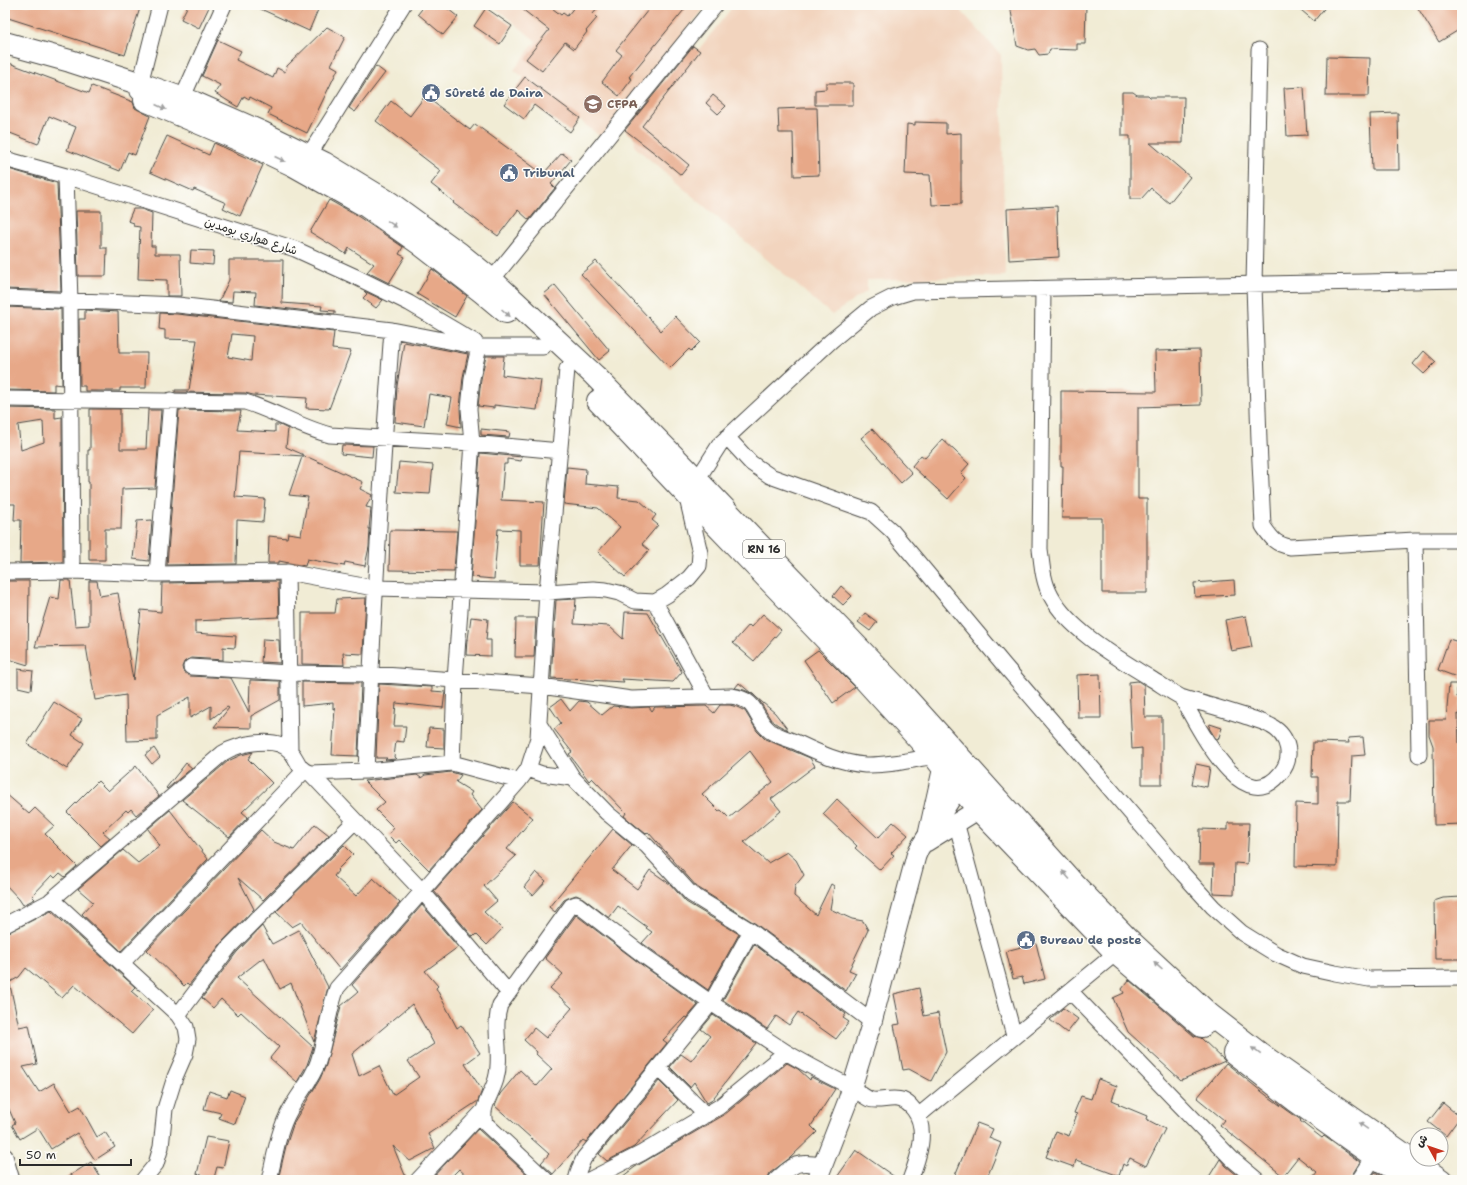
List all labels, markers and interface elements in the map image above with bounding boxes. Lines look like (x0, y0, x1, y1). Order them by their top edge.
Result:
public building icon: Sûreté de Daira (420, 82, 442, 104)
place label: Sûreté de Daira (445, 85, 544, 101)
school or university icon: CFPA (582, 93, 604, 115)
place label: CFPA (607, 96, 638, 112)
one-way arrow (155, 103, 167, 110)
one-way arrow (274, 156, 286, 162)
public building icon: Tribunal (498, 162, 520, 184)
place label: Tribunal (523, 165, 575, 181)
street label: شارع هواري بومدين (202, 213, 300, 260)
one-way arrow (387, 220, 397, 228)
one-way arrow (500, 308, 511, 317)
road number: RN 16 (743, 540, 785, 558)
one-way arrow (1061, 870, 1070, 880)
public building icon: Bureau de poste (1015, 929, 1037, 951)
place label: Bureau de poste (1040, 932, 1141, 948)
one-way arrow (1153, 961, 1163, 971)
one-way arrow (1251, 1047, 1262, 1055)
one-way arrow (1357, 1122, 1368, 1130)
north arrow (1409, 1127, 1449, 1167)
text: ش (1412, 1131, 1431, 1150)
scale bar (20, 1141, 131, 1167)
text: 50 m (26, 1147, 56, 1163)

